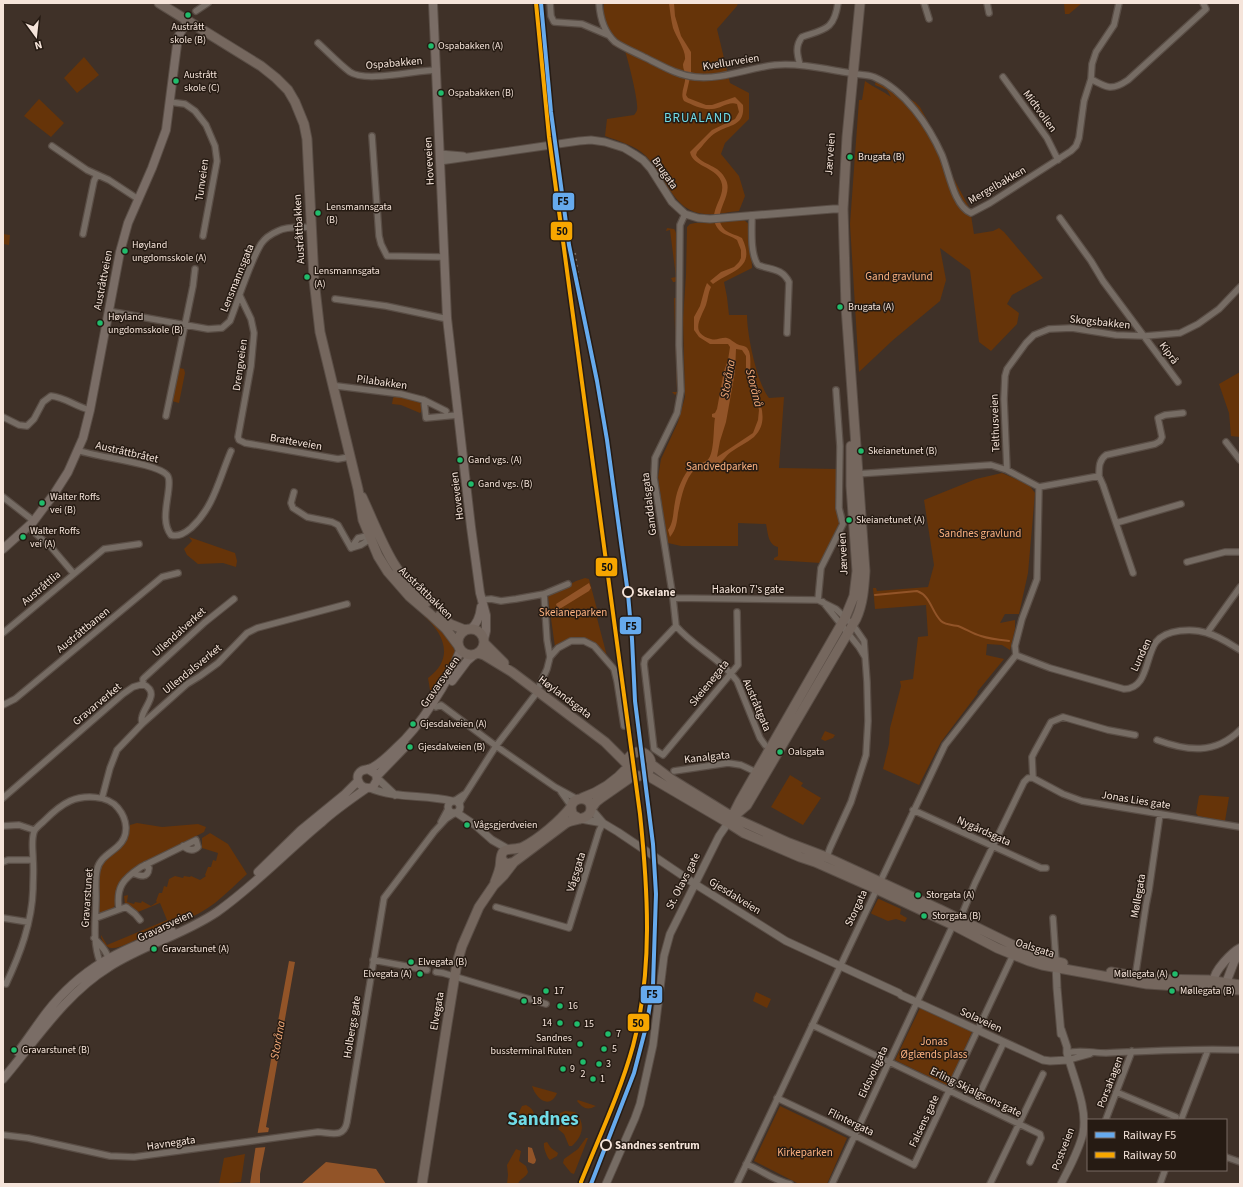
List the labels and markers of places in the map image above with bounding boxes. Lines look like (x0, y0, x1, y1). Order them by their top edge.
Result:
marker: Austrått skole (B) (183, 10, 193, 20)
place label: Austrått skole (B) (170, 20, 206, 47)
place label: Ospabakken (A) (438, 39, 503, 53)
marker: Ospabakken (A) (426, 41, 436, 51)
place label: Austrått skole (C) (184, 68, 220, 95)
marker: Austrått skole (C) (171, 76, 181, 86)
place label: Ospabakken (B) (448, 86, 514, 100)
marker: Ospabakken (B) (436, 88, 446, 98)
place label: Brugata (B) (858, 150, 905, 164)
marker: Brugata (B) (845, 152, 855, 162)
place label: Lensmannsgata (B) (326, 200, 392, 227)
marker: Lensmannsgata (B) (313, 208, 323, 218)
place label: Høyland ungdomsskole (A) (132, 238, 207, 265)
marker: Høyland ungdomsskole (A) (120, 246, 130, 256)
place label: Lensmannsgata (A) (314, 264, 380, 291)
marker: Lensmannsgata (A) (302, 272, 312, 282)
place label: Brugata (A) (848, 300, 894, 314)
marker: Brugata (A) (835, 302, 845, 312)
place label: Høyland ungdomsskole (B) (108, 310, 183, 337)
marker: Høyland ungdomsskole (B) (95, 318, 105, 328)
place label: Skeianetunet (B) (868, 444, 937, 458)
marker: Skeianetunet (B) (856, 446, 866, 456)
place label: Gand vgs. (A) (468, 453, 522, 467)
marker: Gand vgs. (A) (455, 455, 465, 465)
place label: Gand vgs. (B) (478, 477, 533, 491)
marker: Gand vgs. (B) (466, 479, 476, 489)
place label: Walter Roffs vei (B) (50, 490, 100, 517)
marker: Walter Roffs vei (B) (37, 498, 47, 508)
place label: Skeianetunet (A) (856, 513, 925, 527)
marker: Skeianetunet (A) (844, 515, 854, 525)
place label: Walter Roffs vei (A) (30, 524, 80, 551)
marker: Walter Roffs vei (A) (18, 532, 28, 542)
place label: Skeiane (637, 585, 676, 600)
marker: Skeiane (622, 586, 634, 598)
place label: Gjesdalveien (A) (420, 717, 487, 731)
marker: Gjesdalveien (A) (408, 719, 418, 729)
place label: Gjesdalveien (B) (418, 740, 485, 754)
marker: Gjesdalveien (B) (405, 742, 415, 752)
place label: Oalsgata (788, 745, 824, 759)
marker: Oalsgata (775, 747, 785, 757)
place label: Vågsgjerdveien (474, 818, 537, 832)
marker: Vågsgjerdveien (462, 820, 472, 830)
place label: Storgata (A) (926, 888, 975, 902)
marker: Storgata (A) (913, 890, 923, 900)
place label: Storgata (B) (932, 909, 981, 923)
marker: Storgata (B) (919, 911, 929, 921)
place label: Gravarstunet (A) (162, 942, 229, 956)
marker: Gravarstunet (A) (149, 944, 159, 954)
place label: Elvegata (B) (418, 955, 467, 969)
marker: Elvegata (B) (406, 957, 416, 967)
place label: Elvegata (A) (363, 967, 412, 981)
place label: Møllegata (A) (1114, 967, 1168, 981)
marker: Elvegata (A) (415, 969, 425, 979)
marker: Møllegata (A) (1170, 969, 1180, 979)
place label: 17 (554, 984, 564, 998)
place label: Møllegata (B) (1180, 984, 1235, 998)
marker: 17 (541, 986, 551, 996)
marker: Møllegata (B) (1167, 986, 1177, 996)
place label: 18 (532, 994, 542, 1008)
marker: 18 (519, 996, 529, 1006)
place label: 16 (568, 999, 578, 1013)
marker: 16 (555, 1001, 565, 1011)
place label: 14 (542, 1016, 552, 1030)
place label: 15 (584, 1017, 594, 1031)
marker: 14 (555, 1018, 565, 1028)
marker: 15 (572, 1019, 582, 1029)
place label: 7 (616, 1027, 621, 1041)
marker: 7 (603, 1029, 613, 1039)
place label: Sandnes bussterminal Ruten (491, 1031, 572, 1058)
marker: Sandnes bussterminal Ruten (575, 1039, 585, 1049)
place label: 5 (612, 1042, 617, 1056)
place label: Gravarstunet (B) (22, 1043, 90, 1057)
marker: 5 (599, 1044, 609, 1054)
marker: Gravarstunet (B) (9, 1045, 19, 1055)
marker: 2 (578, 1057, 588, 1067)
place label: 3 (606, 1057, 611, 1071)
marker: 3 (594, 1059, 604, 1069)
place label: 9 (570, 1062, 575, 1076)
marker: 9 (558, 1064, 568, 1074)
place label: 2 (581, 1067, 586, 1081)
place label: 1 (600, 1072, 605, 1086)
marker: 1 (588, 1074, 598, 1084)
place label: Sandnes sentrum (615, 1138, 700, 1153)
marker: Sandnes sentrum (600, 1139, 612, 1151)

